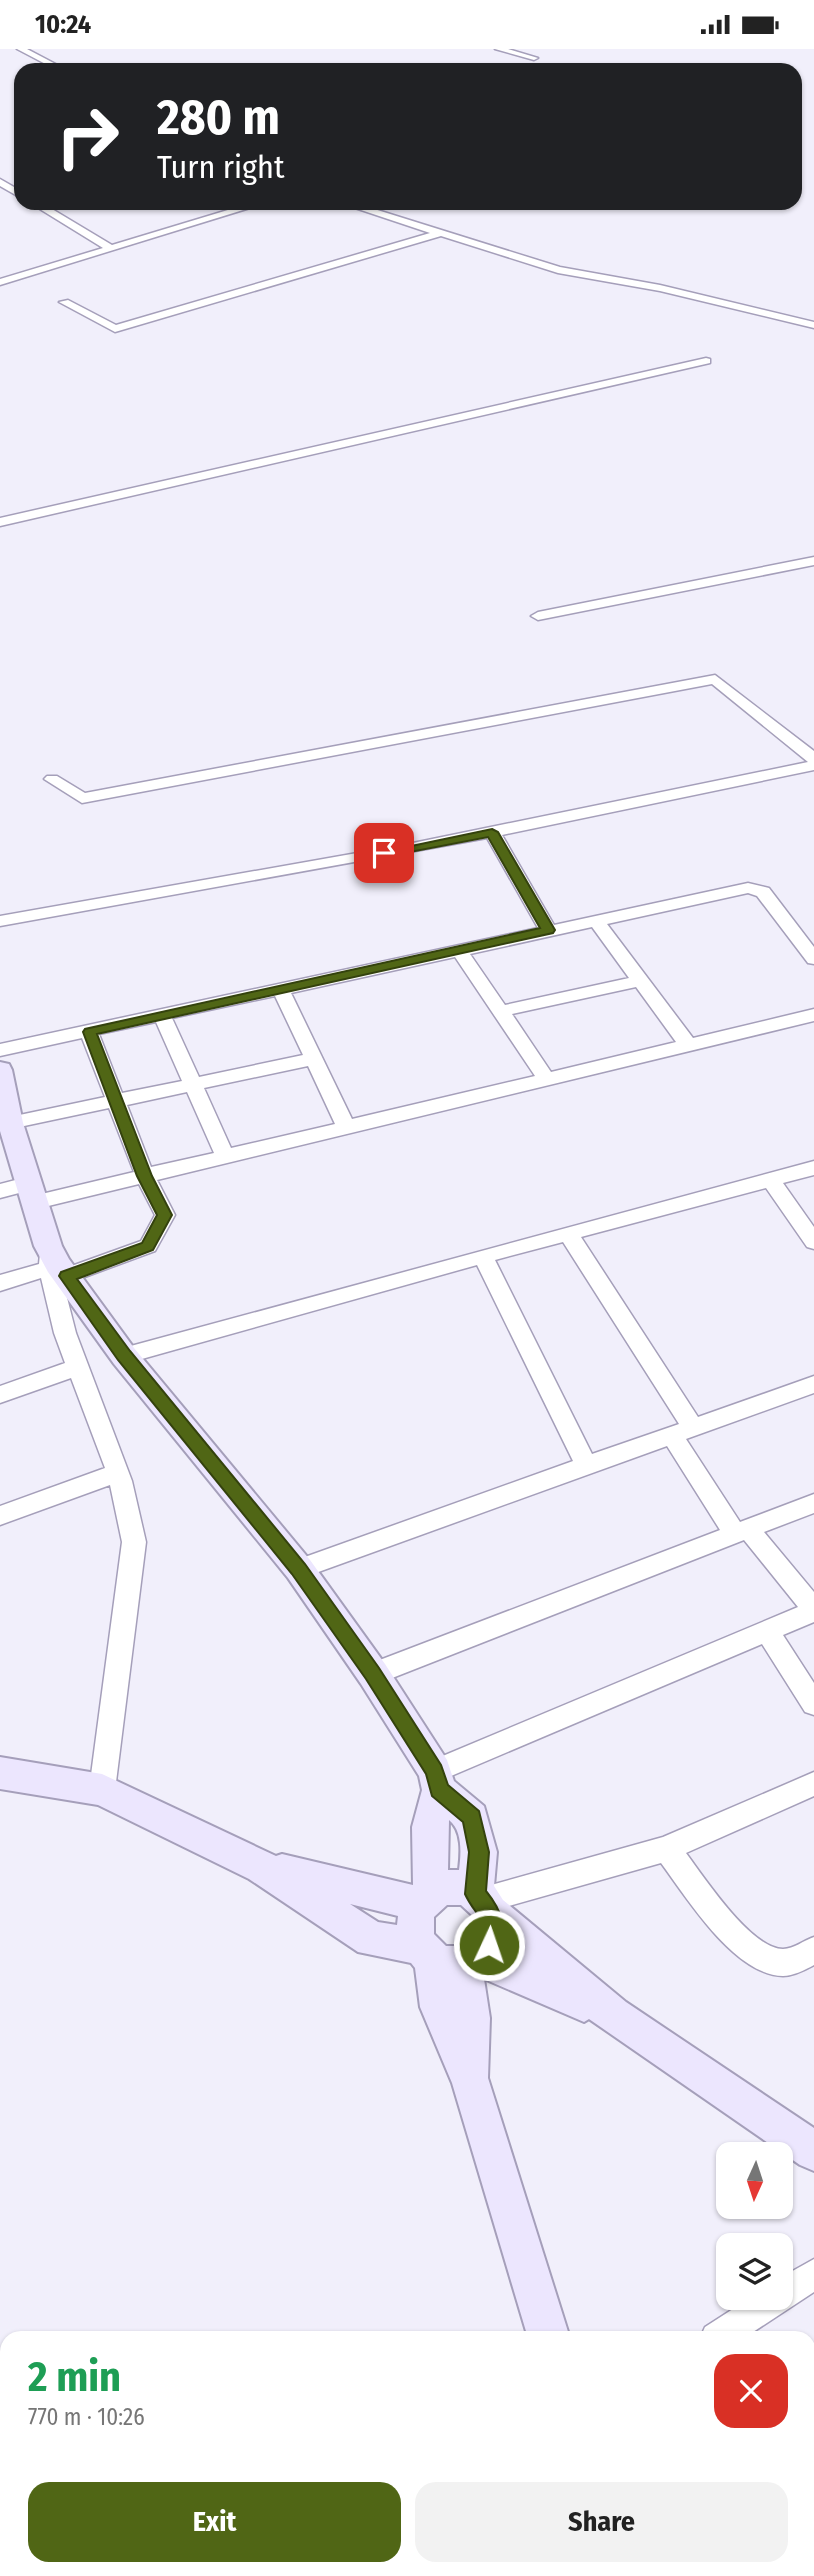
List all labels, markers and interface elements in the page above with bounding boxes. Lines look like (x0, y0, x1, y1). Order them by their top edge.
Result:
text: 10:24 (35, 9, 91, 40)
text: 280 m (157, 88, 280, 147)
icon: right (42, 91, 133, 182)
text: Turn right (157, 148, 284, 186)
pin (354, 823, 414, 883)
icon: arrive (365, 834, 403, 872)
position arrow (452, 1908, 526, 1982)
north arrow (716, 2142, 793, 2219)
map controls (716, 2142, 793, 2310)
button: layers (716, 2233, 793, 2310)
text: 2 min (28, 2352, 121, 2402)
button: close (714, 2354, 788, 2428)
text: 770 m · 10:26 (28, 2403, 145, 2431)
button: Exit (28, 2482, 401, 2562)
button: Share (415, 2482, 788, 2562)

